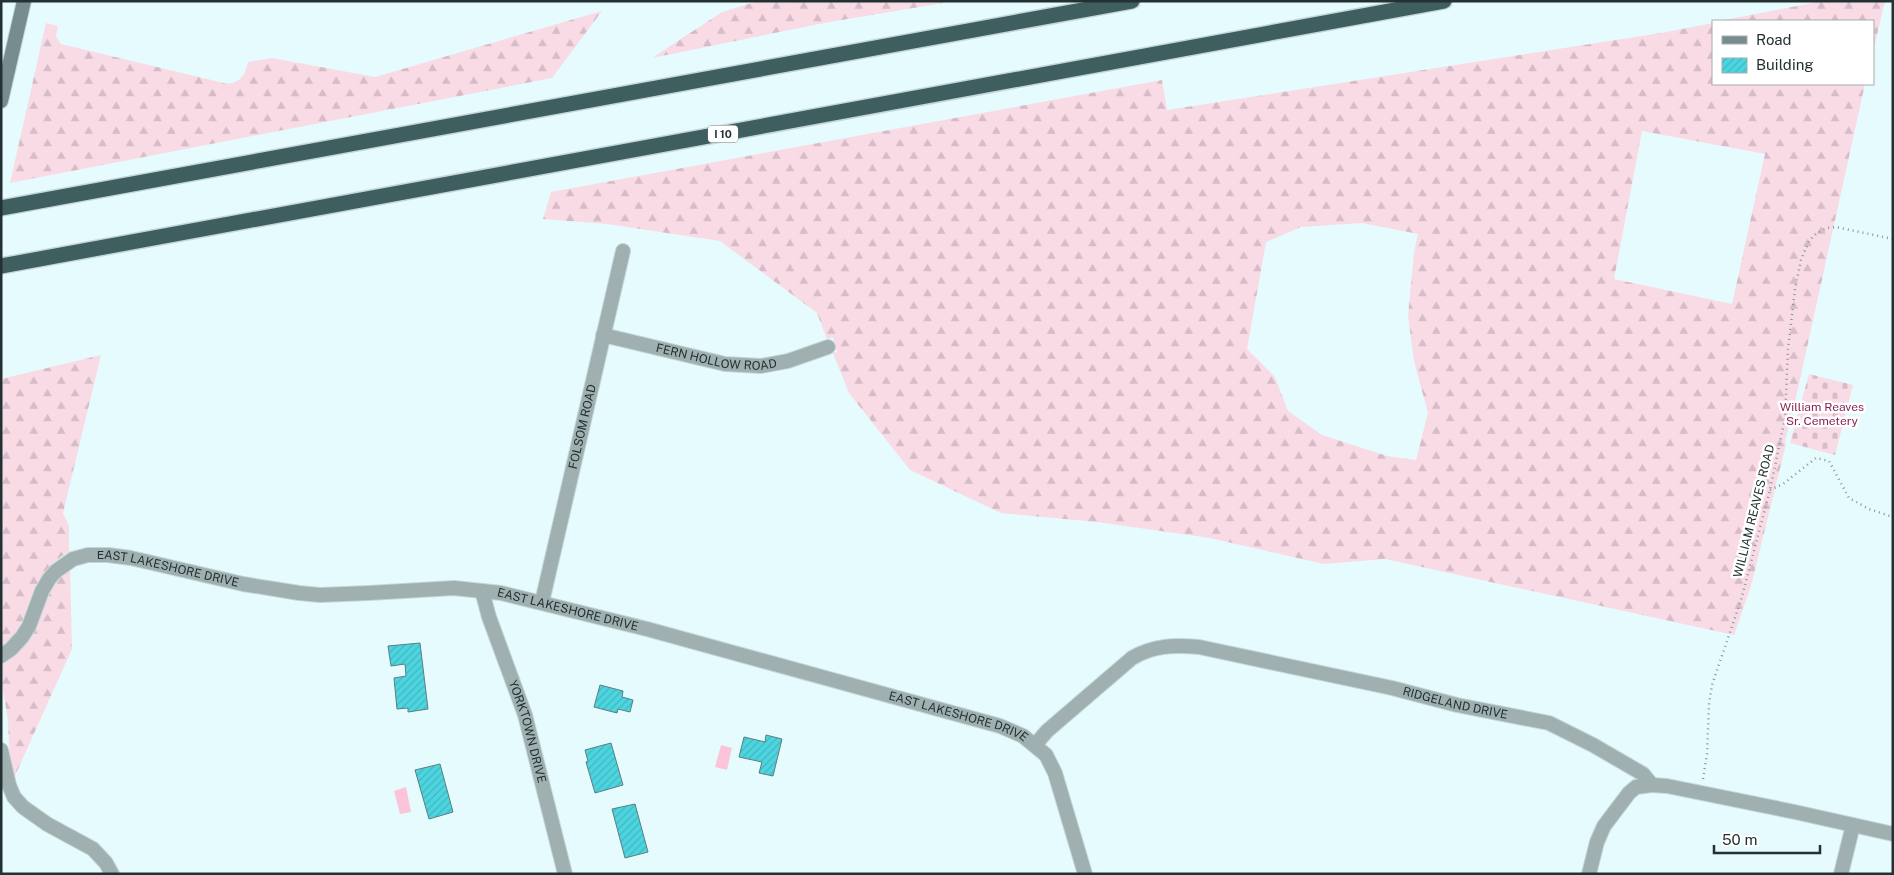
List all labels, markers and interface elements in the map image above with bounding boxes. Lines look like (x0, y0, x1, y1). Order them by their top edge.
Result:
legend (1712, 20, 1874, 85)
text: Road (1756, 31, 1792, 48)
text: Building (1756, 56, 1814, 73)
road number: I 10 (708, 126, 738, 142)
street label: FERN HOLLOW ROAD (655, 341, 778, 373)
street label: FOLSOM ROAD (566, 383, 599, 470)
park label: William Reaves Sr. Cemetery (1780, 400, 1864, 428)
street label: WILLIAM REAVES ROAD (1731, 443, 1777, 579)
street label: EAST LAKESHORE DRIVE (97, 548, 240, 590)
street label: EAST LAKESHORE DRIVE (496, 585, 640, 634)
street label: YORKTOWN DRIVE (506, 678, 549, 785)
street label: RIDGELAND DRIVE (1401, 684, 1509, 722)
street label: EAST LAKESHORE DRIVE (887, 689, 1031, 744)
scale bar (1714, 822, 1820, 854)
text: 50 m (1722, 831, 1757, 848)

